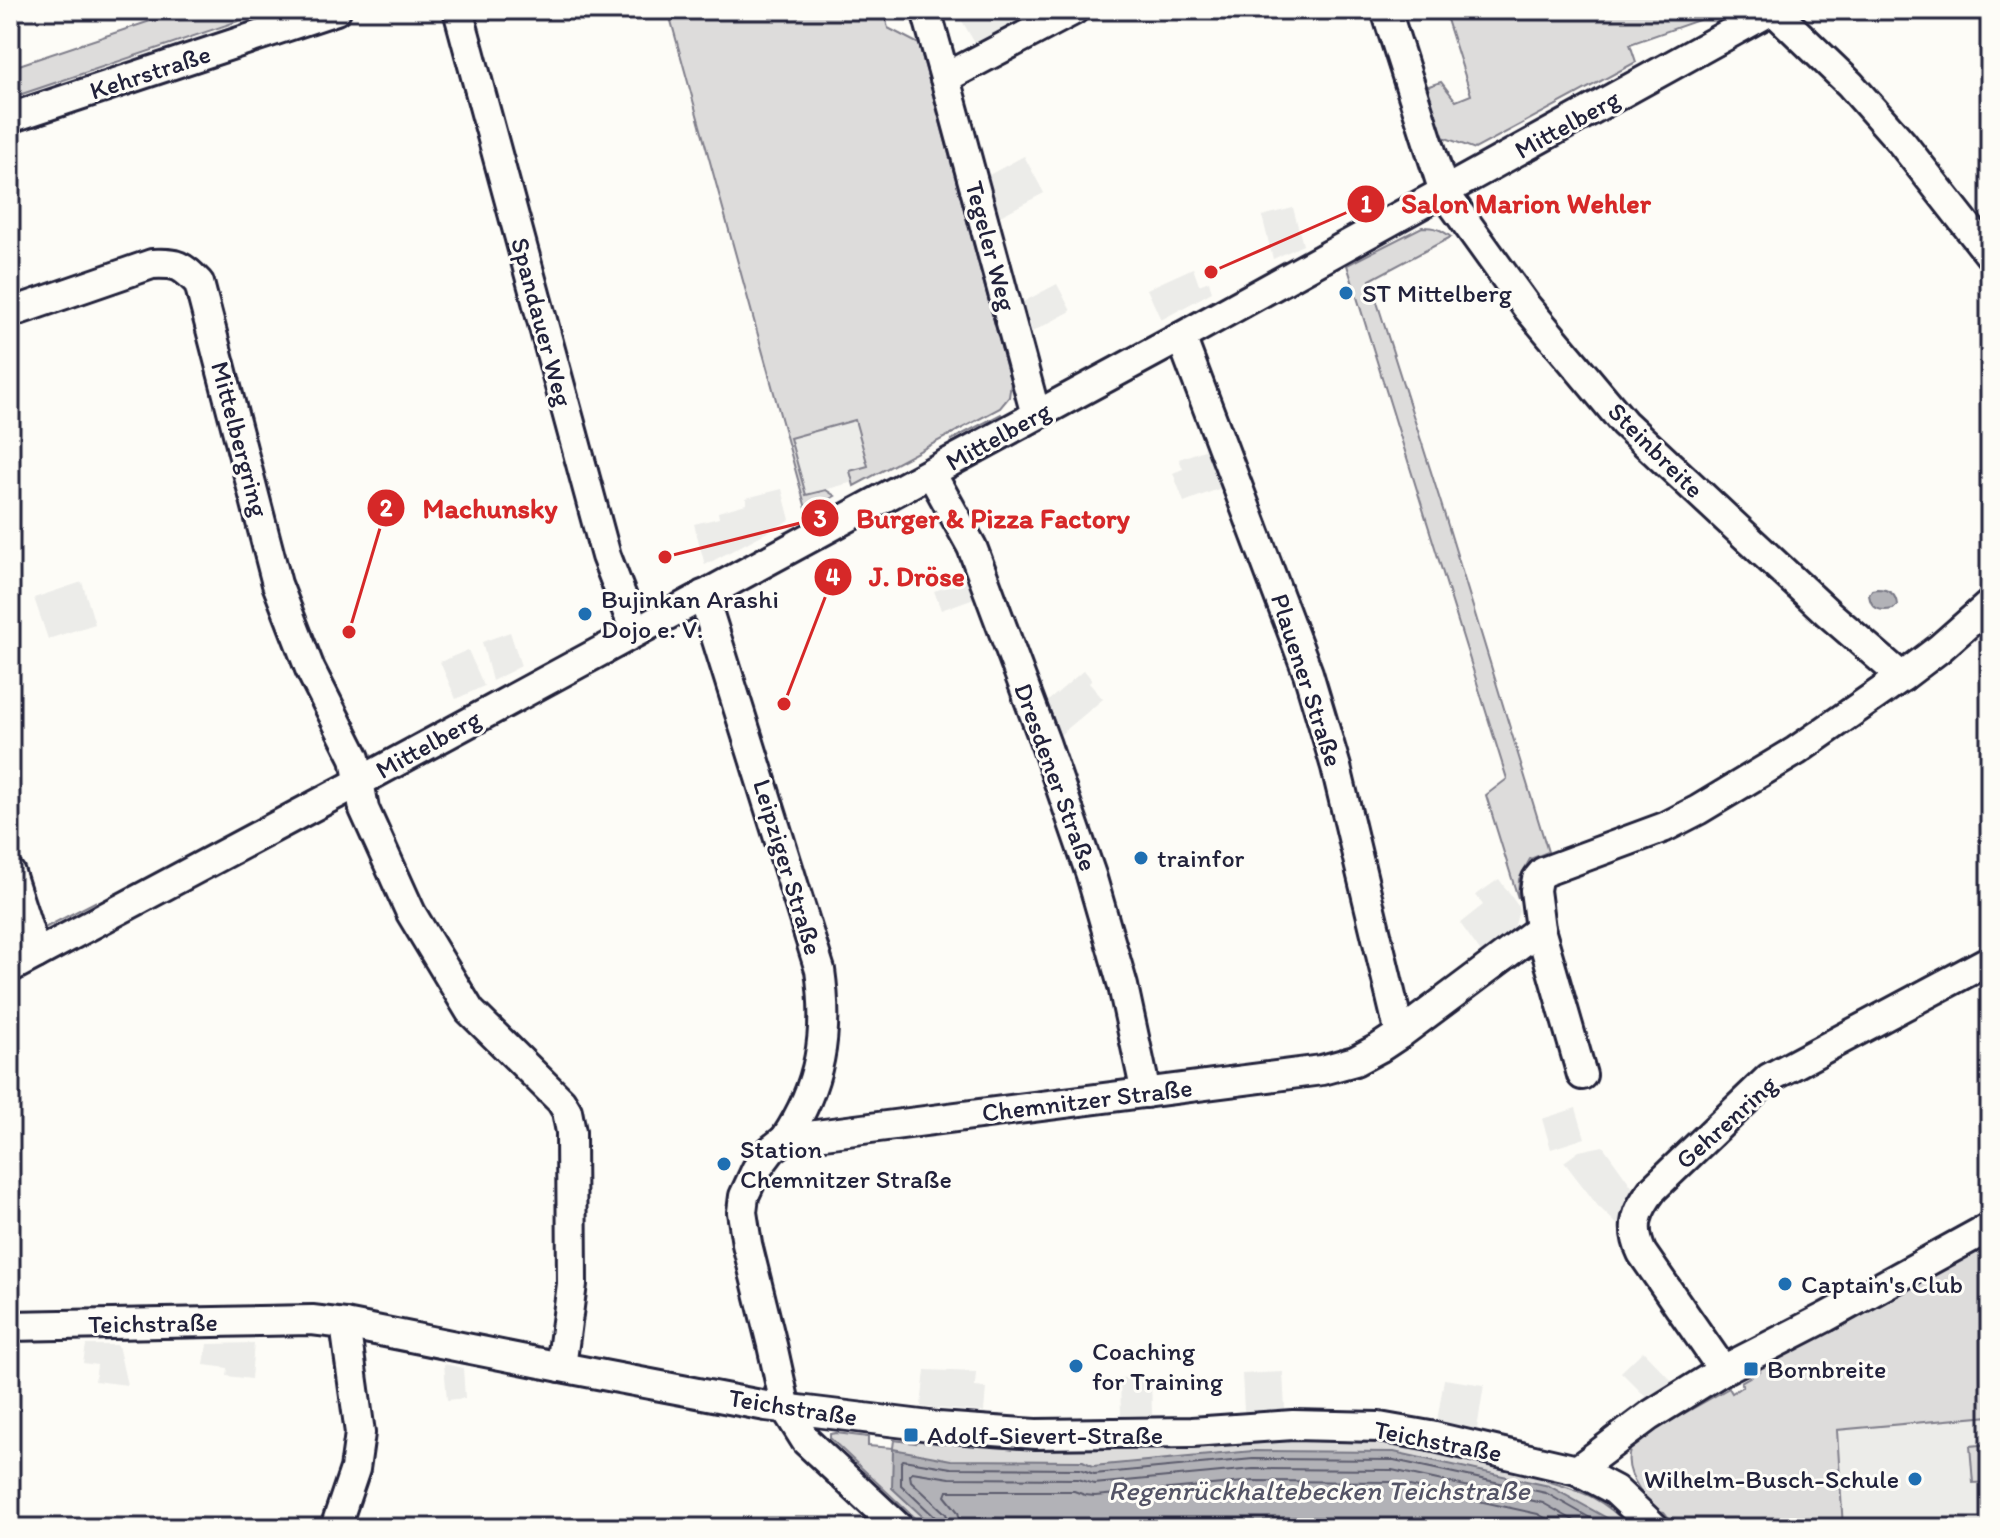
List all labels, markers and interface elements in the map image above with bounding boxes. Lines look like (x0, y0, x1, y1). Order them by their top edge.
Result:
street label: Kehrstraße (86, 37, 214, 107)
street label: Mittelberg (1509, 82, 1626, 166)
street label: Tegeler Weg (958, 177, 1024, 315)
callout: Salon Marion Wehler (1346, 178, 1666, 230)
text: Salon Marion Wehler (1401, 186, 1652, 220)
text: 1 (1360, 189, 1372, 218)
street label: Spandauer Weg (504, 234, 580, 411)
place label: ST Mittelberg (1362, 277, 1513, 309)
marker: ST Mittelberg (1337, 284, 1355, 302)
street label: Mittelbergring (204, 358, 276, 521)
street label: Mittelberg (940, 394, 1057, 478)
street label: Steinbreite (1601, 395, 1711, 505)
callout: Machunsky (366, 482, 573, 534)
text: Machunsky (422, 491, 558, 525)
callout: Burger & Pizza Factory (800, 492, 1145, 544)
text: 2 (380, 493, 393, 522)
text: Burger & Pizza Factory (856, 501, 1131, 535)
text: 3 (813, 504, 827, 533)
callout: J. Dröse (813, 551, 981, 603)
text: J. Dröse (868, 559, 965, 593)
text: 4 (826, 562, 841, 591)
place label: Bujinkan Arashi Dojo e. V. (601, 583, 779, 645)
street label: Plauener Straße (1264, 589, 1350, 771)
marker: Bujinkan Arashi Dojo e. V. (576, 605, 594, 623)
street label: Dresdener Straße (1007, 679, 1105, 875)
street label: Mittelberg (370, 702, 487, 786)
street label: Leipziger Straße (746, 775, 830, 959)
place label: trainfor (1157, 842, 1245, 874)
marker: trainfor (1132, 849, 1150, 867)
street label: Gehrenring (1669, 1068, 1784, 1176)
street label: Chemnitzer Straße (980, 1071, 1194, 1129)
place label: Station Chemnitzer Straße (740, 1133, 952, 1195)
marker: Station Chemnitzer Straße (715, 1155, 733, 1173)
place label: Captain's Club (1801, 1268, 1963, 1300)
marker: Captain's Club (1776, 1275, 1794, 1293)
street label: Teichstraße (88, 1306, 218, 1340)
place label: Coaching for Training (1092, 1335, 1224, 1397)
place label: Bornbreite (1767, 1353, 1886, 1385)
marker: Coaching for Training (1067, 1357, 1085, 1375)
marker: Bornbreite (1742, 1360, 1760, 1378)
street label: Teichstraße (726, 1381, 860, 1433)
street label: Teichstraße (1371, 1413, 1505, 1469)
place label: Adolf-Sievert-Straße (927, 1419, 1163, 1451)
marker: Adolf-Sievert-Straße (902, 1426, 920, 1444)
place label: Wilhelm-Busch-Schule (1644, 1463, 1899, 1495)
marker: Wilhelm-Busch-Schule (1906, 1470, 1924, 1488)
water label: Regenrückhaltebecken Teichstraße (1108, 1473, 1531, 1507)

